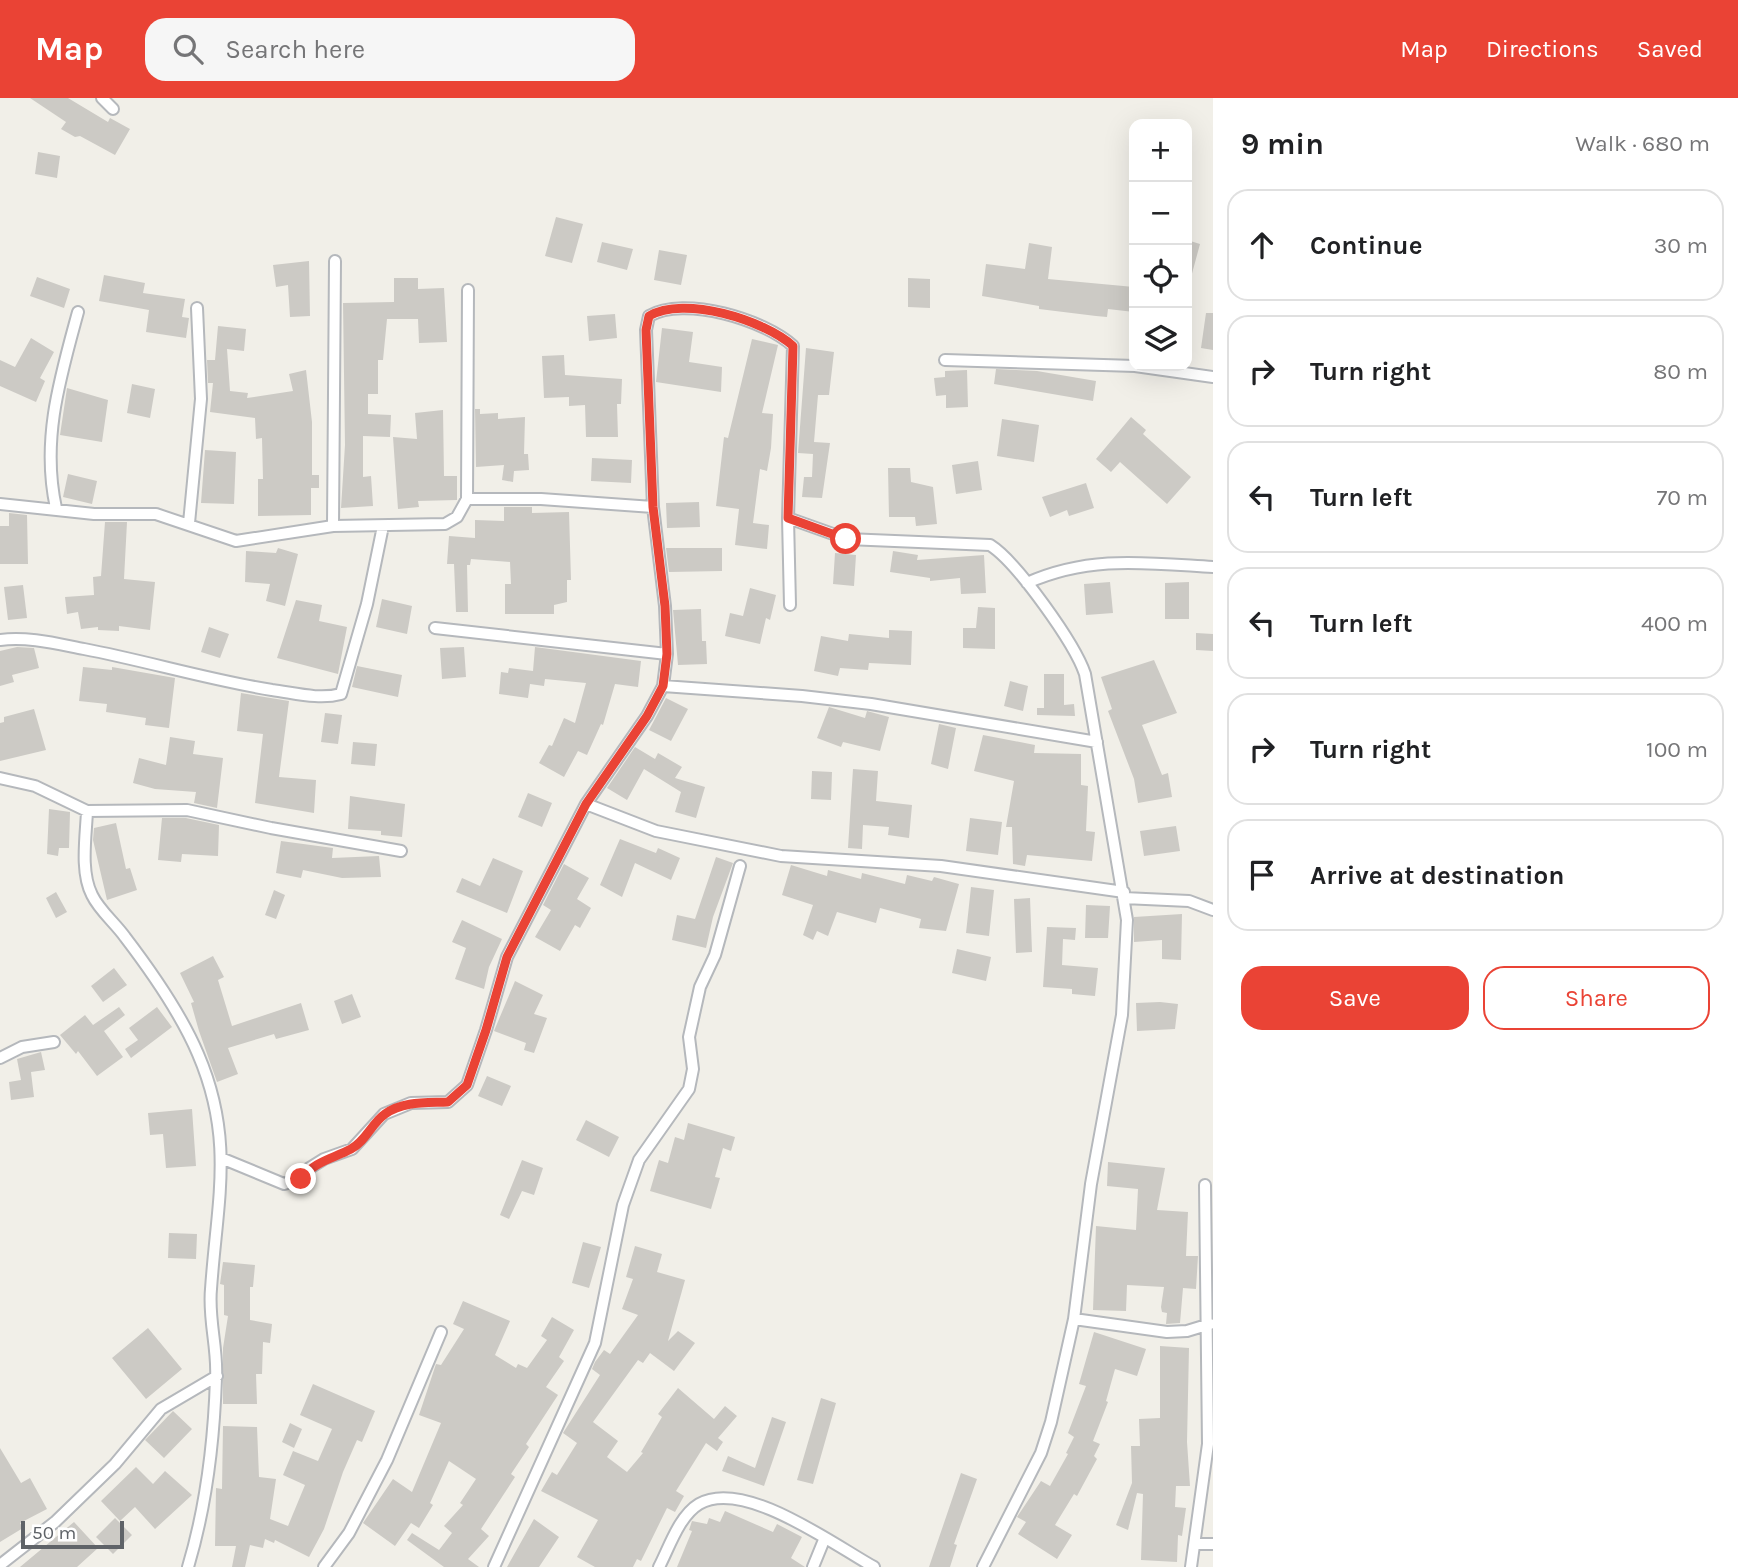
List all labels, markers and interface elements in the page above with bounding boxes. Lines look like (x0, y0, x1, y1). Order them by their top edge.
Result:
search box (145, 18, 635, 81)
text: Map (35, 30, 103, 68)
icon: search (169, 30, 207, 68)
text: Search here (225, 34, 365, 65)
text: Map (1400, 35, 1448, 63)
text: Directions (1486, 35, 1599, 63)
text: Saved (1637, 35, 1703, 63)
map controls (1129, 119, 1192, 371)
button: + (1129, 119, 1192, 182)
text: 9 min (1241, 126, 1324, 162)
text: Walk · 680 m (1575, 130, 1710, 157)
button: − (1129, 182, 1192, 245)
icon: ahead (1243, 226, 1281, 264)
text: Continue (1310, 230, 1422, 261)
text: 30 m (1654, 232, 1708, 259)
button: locate (1129, 245, 1192, 308)
button: layers (1129, 308, 1192, 371)
icon: right (1243, 352, 1281, 390)
text: Turn right (1310, 356, 1431, 387)
text: 80 m (1653, 358, 1708, 385)
icon: left (1243, 478, 1281, 516)
text: Turn left (1310, 482, 1412, 513)
text: 70 m (1657, 484, 1708, 511)
route start (830, 523, 861, 554)
icon: left (1243, 604, 1281, 642)
text: Turn left (1310, 608, 1412, 639)
text: 400 m (1641, 610, 1708, 637)
icon: right (1243, 730, 1281, 768)
text: Turn right (1310, 734, 1431, 765)
text: 100 m (1646, 736, 1708, 763)
icon: arrive (1243, 856, 1281, 894)
text: Arrive at destination (1310, 860, 1564, 891)
button: Save (1241, 966, 1469, 1030)
button: Share (1483, 966, 1710, 1030)
route end (285, 1163, 316, 1194)
scale bar (21, 1518, 124, 1550)
text: 50 m (32, 1522, 76, 1544)

